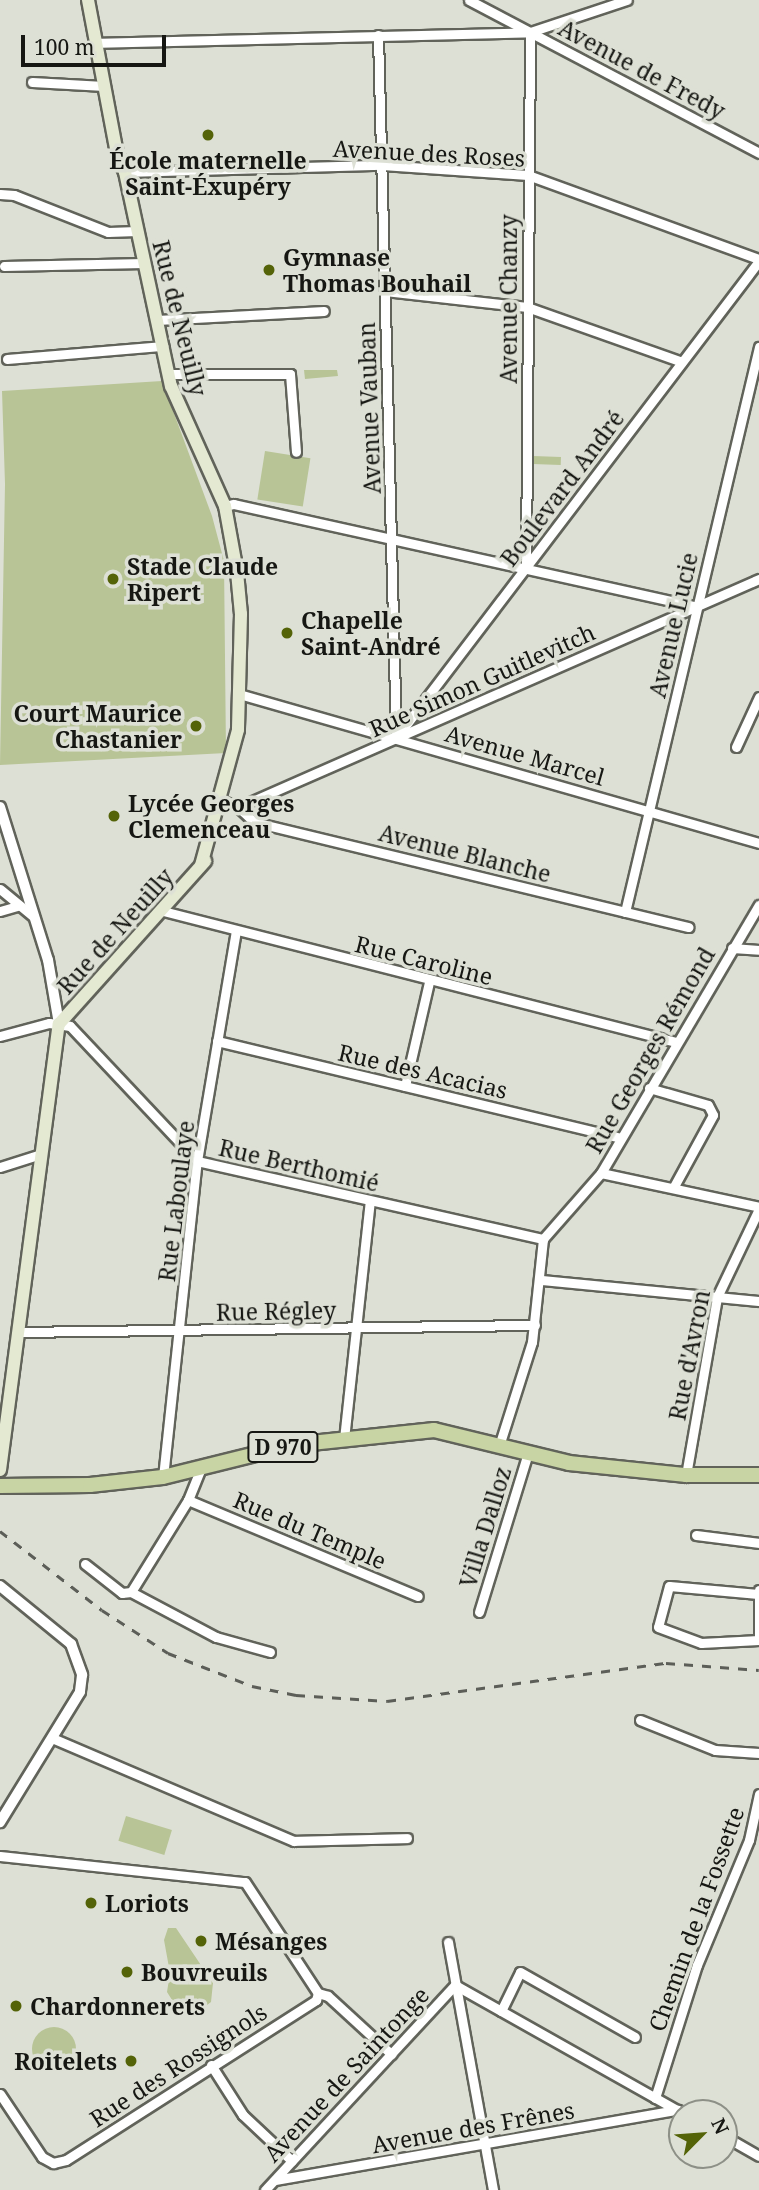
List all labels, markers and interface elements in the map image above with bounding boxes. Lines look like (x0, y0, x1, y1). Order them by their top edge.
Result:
street label: Avenue de Fredy (554, 14, 730, 124)
scale bar (24, 21, 170, 65)
text: 100 m (34, 33, 95, 61)
marker: École maternelle Saint-Éxupéry (200, 127, 216, 143)
street label: Avenue des Roses (332, 134, 526, 172)
place label: École maternelle Saint-Éxupéry (109, 146, 307, 200)
street label: Avenue Chanzy (494, 214, 522, 384)
street label: Rue de Neuilly (147, 237, 213, 399)
place label: Gymnase Thomas Bouhail (283, 243, 471, 297)
marker: Gymnase Thomas Bouhail (261, 262, 277, 278)
street label: Avenue Vauban (352, 322, 386, 494)
street label: Boulevard André (494, 405, 630, 571)
street label: Avenue Lucie (643, 550, 703, 700)
place label: Stade Claude Ripert (127, 552, 278, 606)
marker: Stade Claude Ripert (105, 571, 121, 587)
place label: Chapelle Saint-André (301, 606, 441, 660)
street label: Rue Simon Guitlevitch (365, 618, 599, 742)
marker: Chapelle Saint-André (279, 625, 295, 641)
place label: Court Maurice Chastanier (13, 699, 182, 753)
marker: Court Maurice Chastanier (188, 718, 204, 734)
street label: Avenue Marcel (442, 719, 608, 791)
place label: Lycée Georges Clemenceau (128, 789, 294, 843)
marker: Lycée Georges Clemenceau (106, 808, 122, 824)
street label: Avenue Blanche (376, 818, 554, 888)
street label: Rue de Neuilly (51, 863, 179, 999)
street label: Rue Caroline (352, 930, 496, 990)
street label: Rue Georges Rémond (580, 942, 720, 1158)
street label: Rue des Acacias (336, 1038, 510, 1104)
street label: Rue Laboulaye (152, 1119, 200, 1283)
street label: Rue Berthomié (216, 1133, 382, 1197)
street label: Rue d'Avron (663, 1287, 715, 1423)
street label: Rue Régley (216, 1296, 336, 1326)
road number: D 970 (246, 1430, 320, 1464)
street label: Villa Dalloz (454, 1463, 516, 1591)
street label: Rue du Temple (229, 1485, 391, 1575)
street label: Chemin de la Fossette (643, 1803, 749, 2035)
place label: Loriots (105, 1889, 189, 1917)
marker: Loriots (83, 1895, 99, 1911)
place label: Mésanges (215, 1927, 327, 1955)
marker: Mésanges (193, 1933, 209, 1949)
place label: Bouvreuils (141, 1958, 268, 1986)
marker: Bouvreuils (119, 1964, 135, 1980)
street label: Avenue de Saintonge (258, 1981, 434, 2167)
place label: Chardonnerets (30, 1992, 205, 2020)
marker: Chardonnerets (8, 1998, 24, 2014)
street label: Rue des Rossignols (84, 1998, 272, 2132)
place label: Roitelets (14, 2047, 117, 2075)
marker: Roitelets (123, 2053, 139, 2069)
street label: Avenue des Frênes (370, 2096, 576, 2158)
north arrow (668, 2099, 738, 2169)
text: N (705, 2114, 735, 2138)

